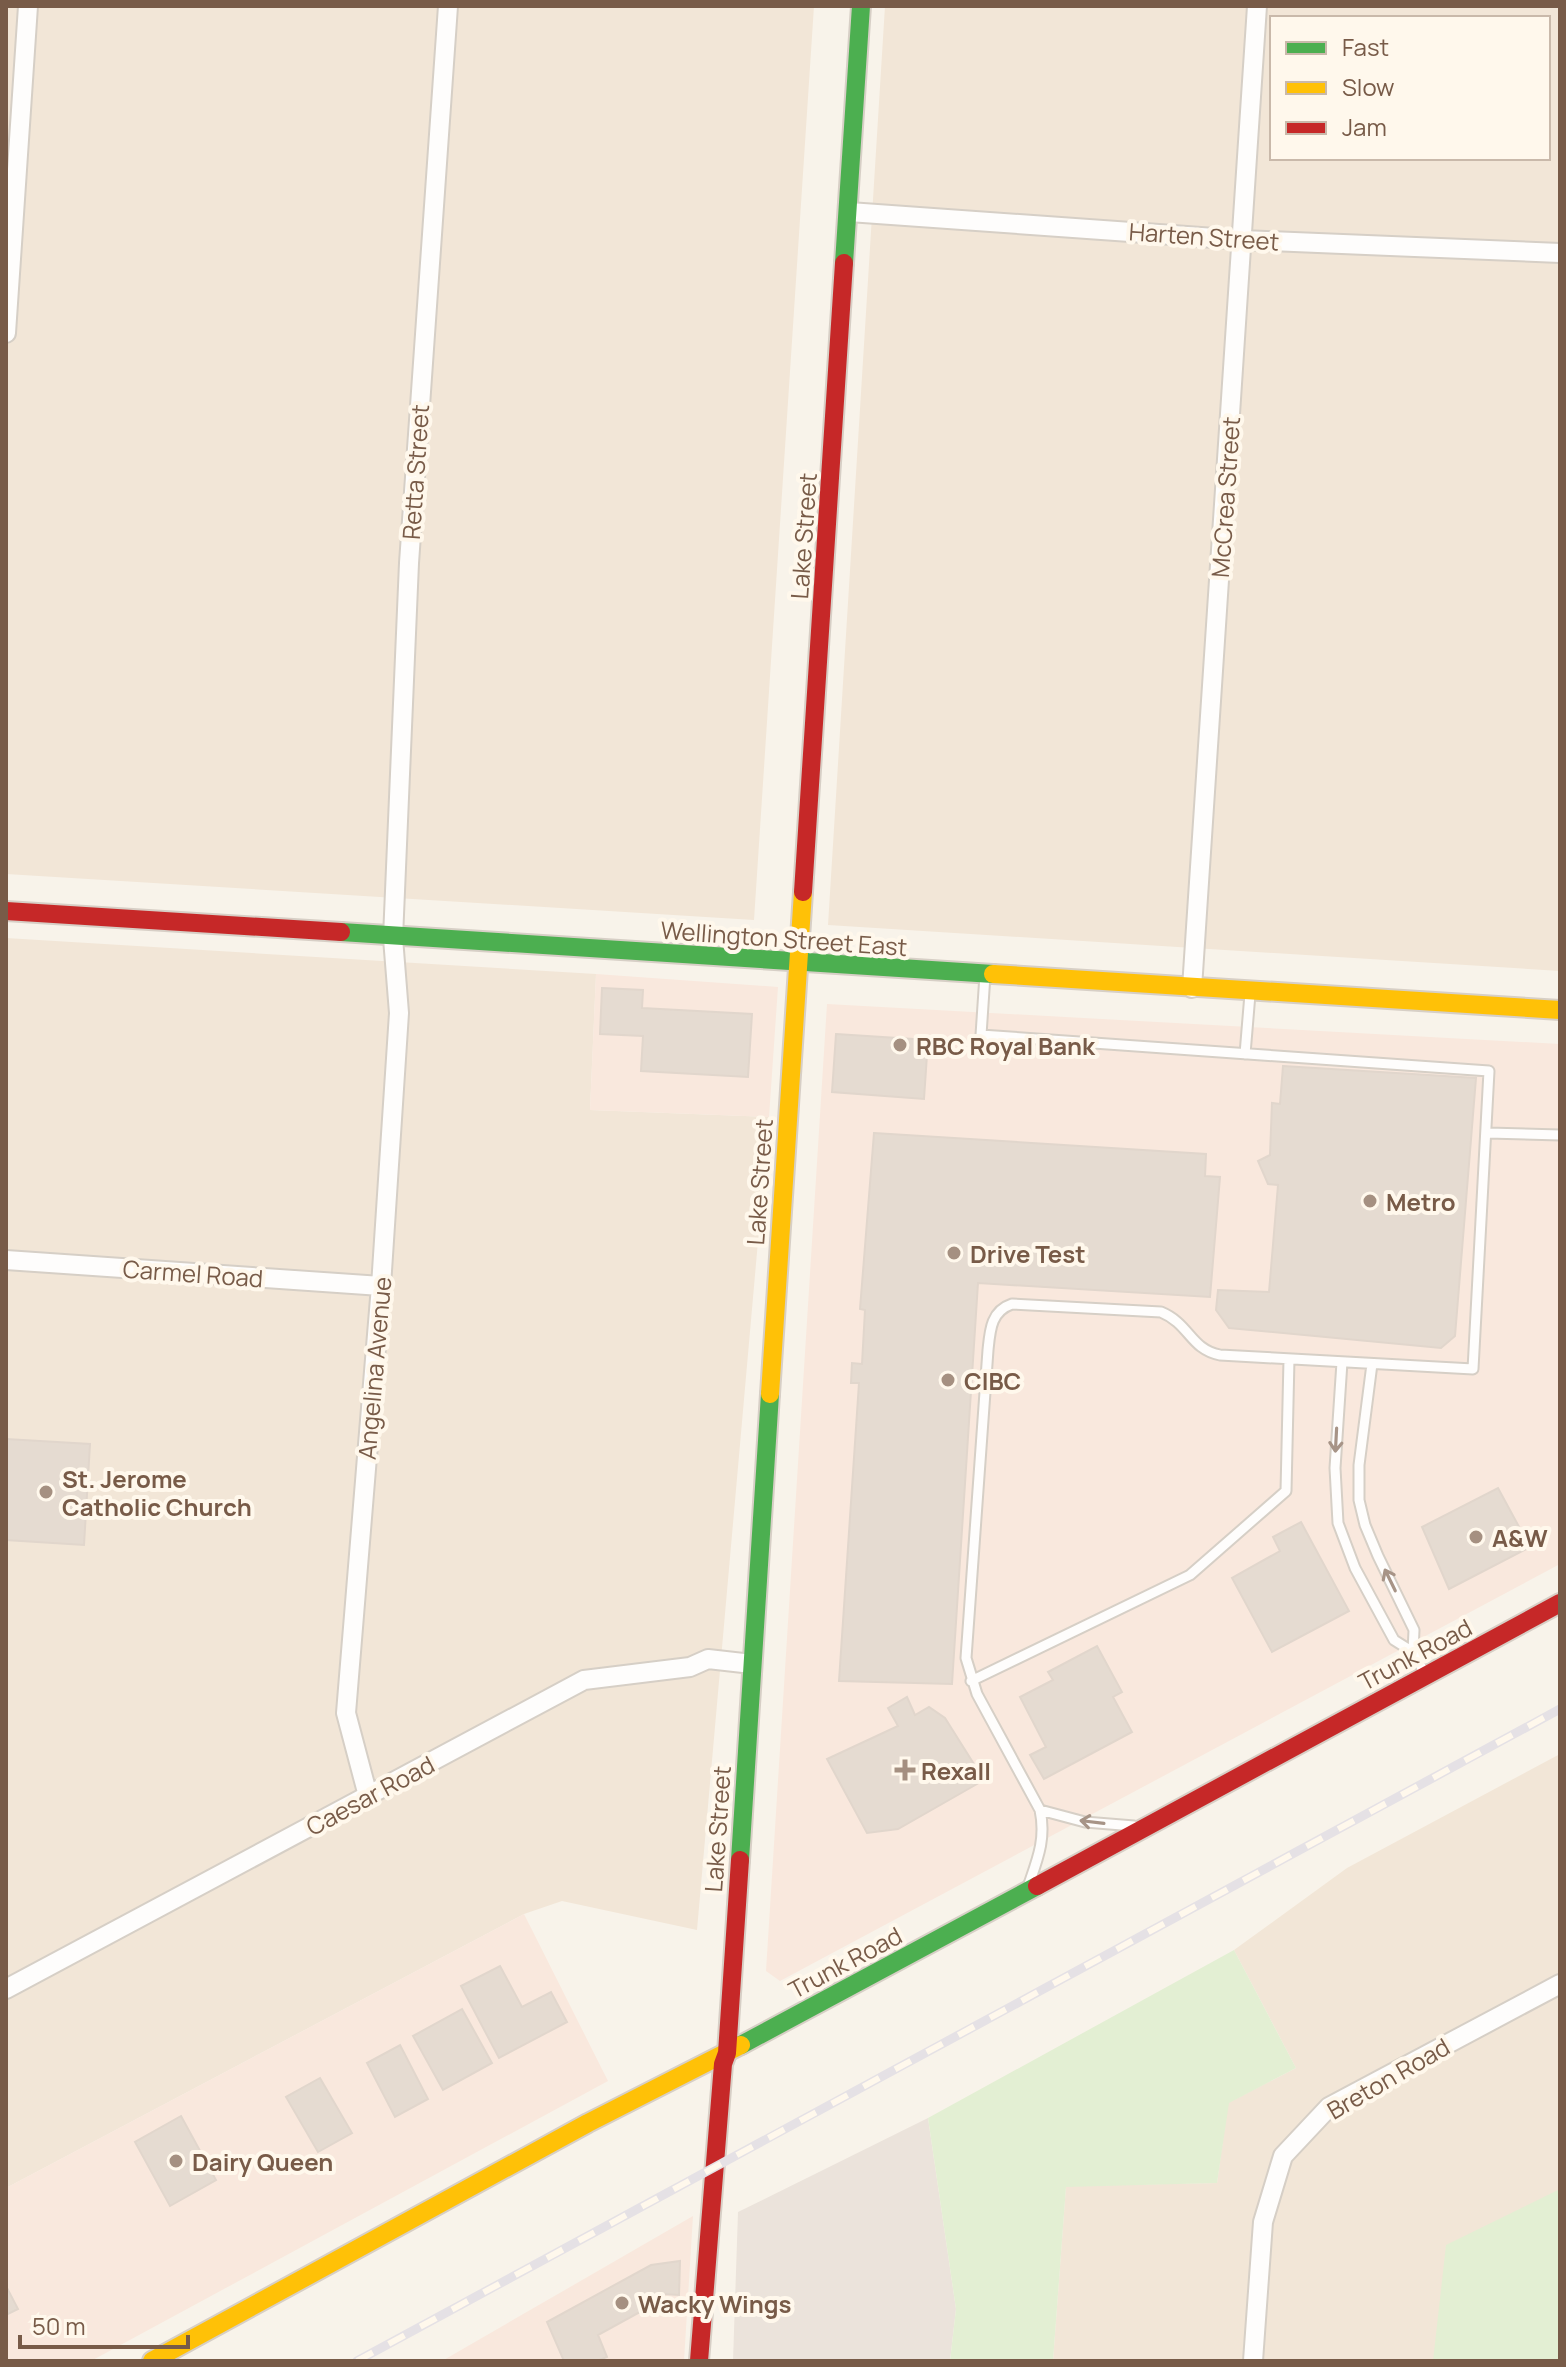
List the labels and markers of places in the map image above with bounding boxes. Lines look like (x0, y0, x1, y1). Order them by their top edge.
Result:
place label: RBC Royal Bank (916, 1029, 1096, 1062)
marker: RBC Royal Bank (891, 1036, 909, 1054)
place label: Metro (1386, 1185, 1456, 1218)
marker: Metro (1361, 1192, 1379, 1210)
place label: Drive Test (970, 1237, 1086, 1270)
marker: Drive Test (945, 1244, 963, 1262)
place label: CIBC (964, 1364, 1021, 1397)
marker: CIBC (939, 1371, 957, 1389)
place label: St. Jerome Catholic Church (62, 1462, 252, 1523)
marker: St. Jerome Catholic Church (37, 1483, 55, 1501)
place label: A&W (1492, 1521, 1548, 1554)
marker: A&W (1467, 1528, 1485, 1546)
place label: Rexall (921, 1754, 991, 1787)
marker: Rexall (896, 1761, 914, 1779)
place label: Dairy Queen (192, 2145, 333, 2178)
marker: Dairy Queen (167, 2152, 185, 2170)
place label: Wacky Wings (638, 2287, 792, 2320)
marker: Wacky Wings (613, 2294, 631, 2312)

